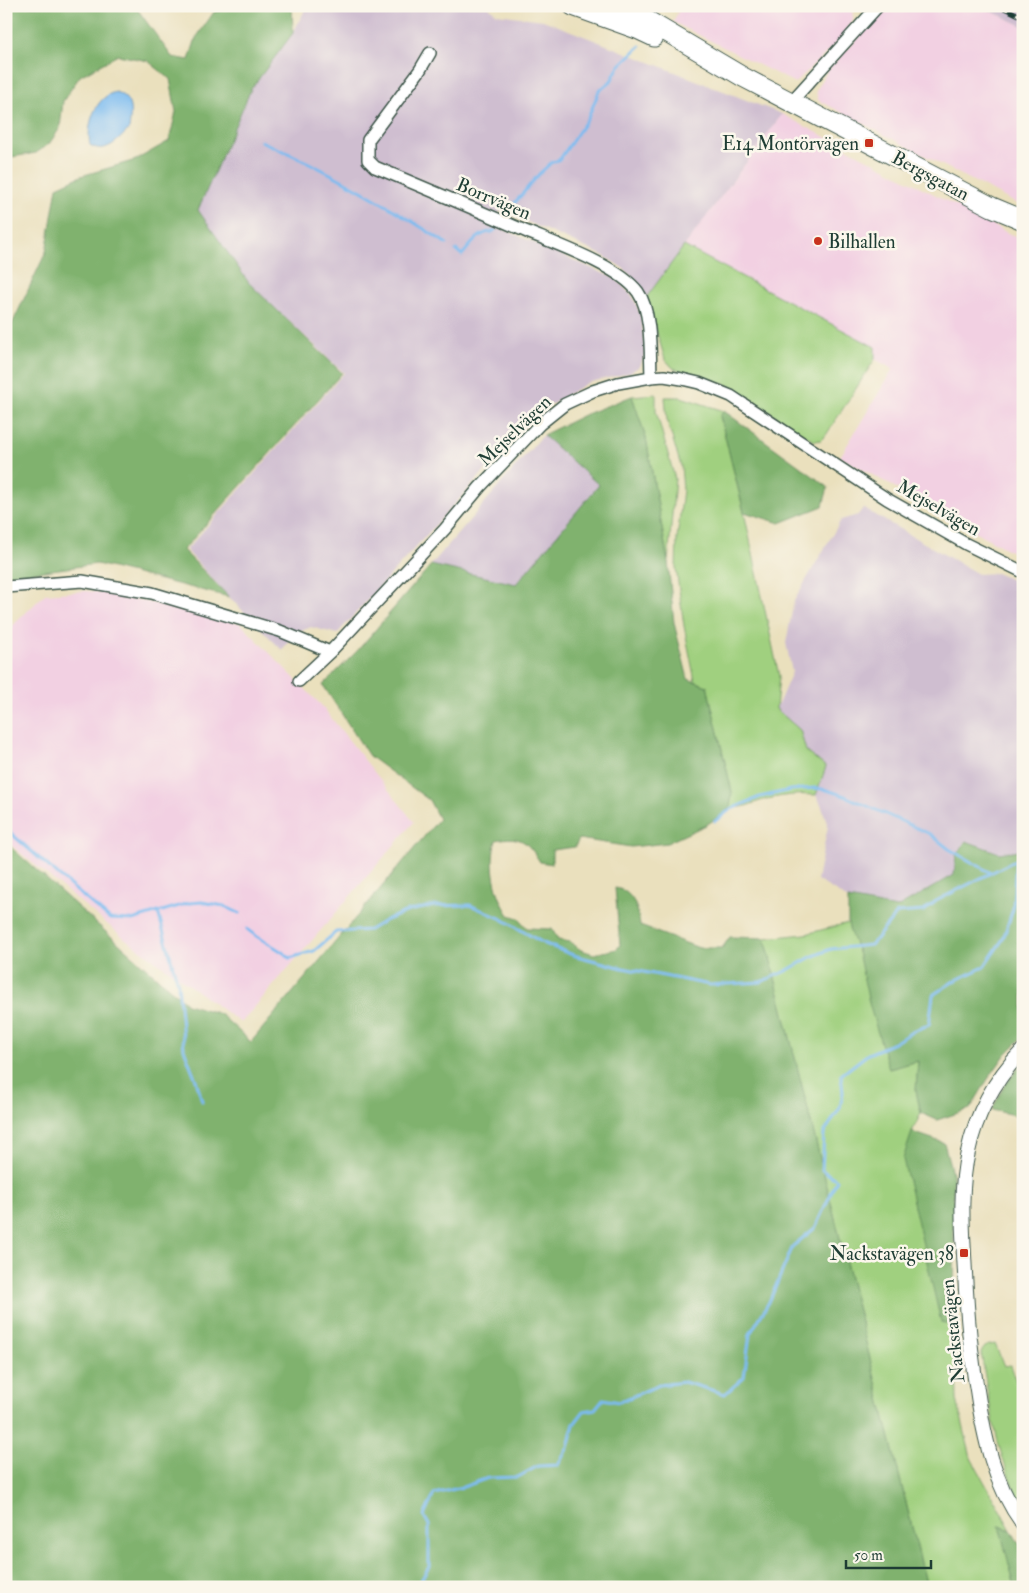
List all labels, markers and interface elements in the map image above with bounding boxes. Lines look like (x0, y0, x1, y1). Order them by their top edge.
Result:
place label: E14 Montörvägen (722, 132, 859, 156)
marker: E14 Montörvägen (863, 137, 875, 149)
street label: Bergsgatan (888, 146, 974, 206)
street label: Borrvägen (453, 172, 535, 225)
place label: Bilhallen (828, 230, 896, 254)
marker: Bilhallen (812, 235, 824, 247)
street label: Mejselvägen (473, 390, 557, 472)
street label: Mejselvägen (892, 474, 985, 542)
place label: Nackstavägen 38 (830, 1242, 954, 1266)
marker: Nackstavägen 38 (958, 1247, 970, 1259)
street label: Nackstavägen (936, 1278, 970, 1384)
scale bar (846, 1538, 932, 1570)
text: 50 m (854, 1546, 883, 1565)

